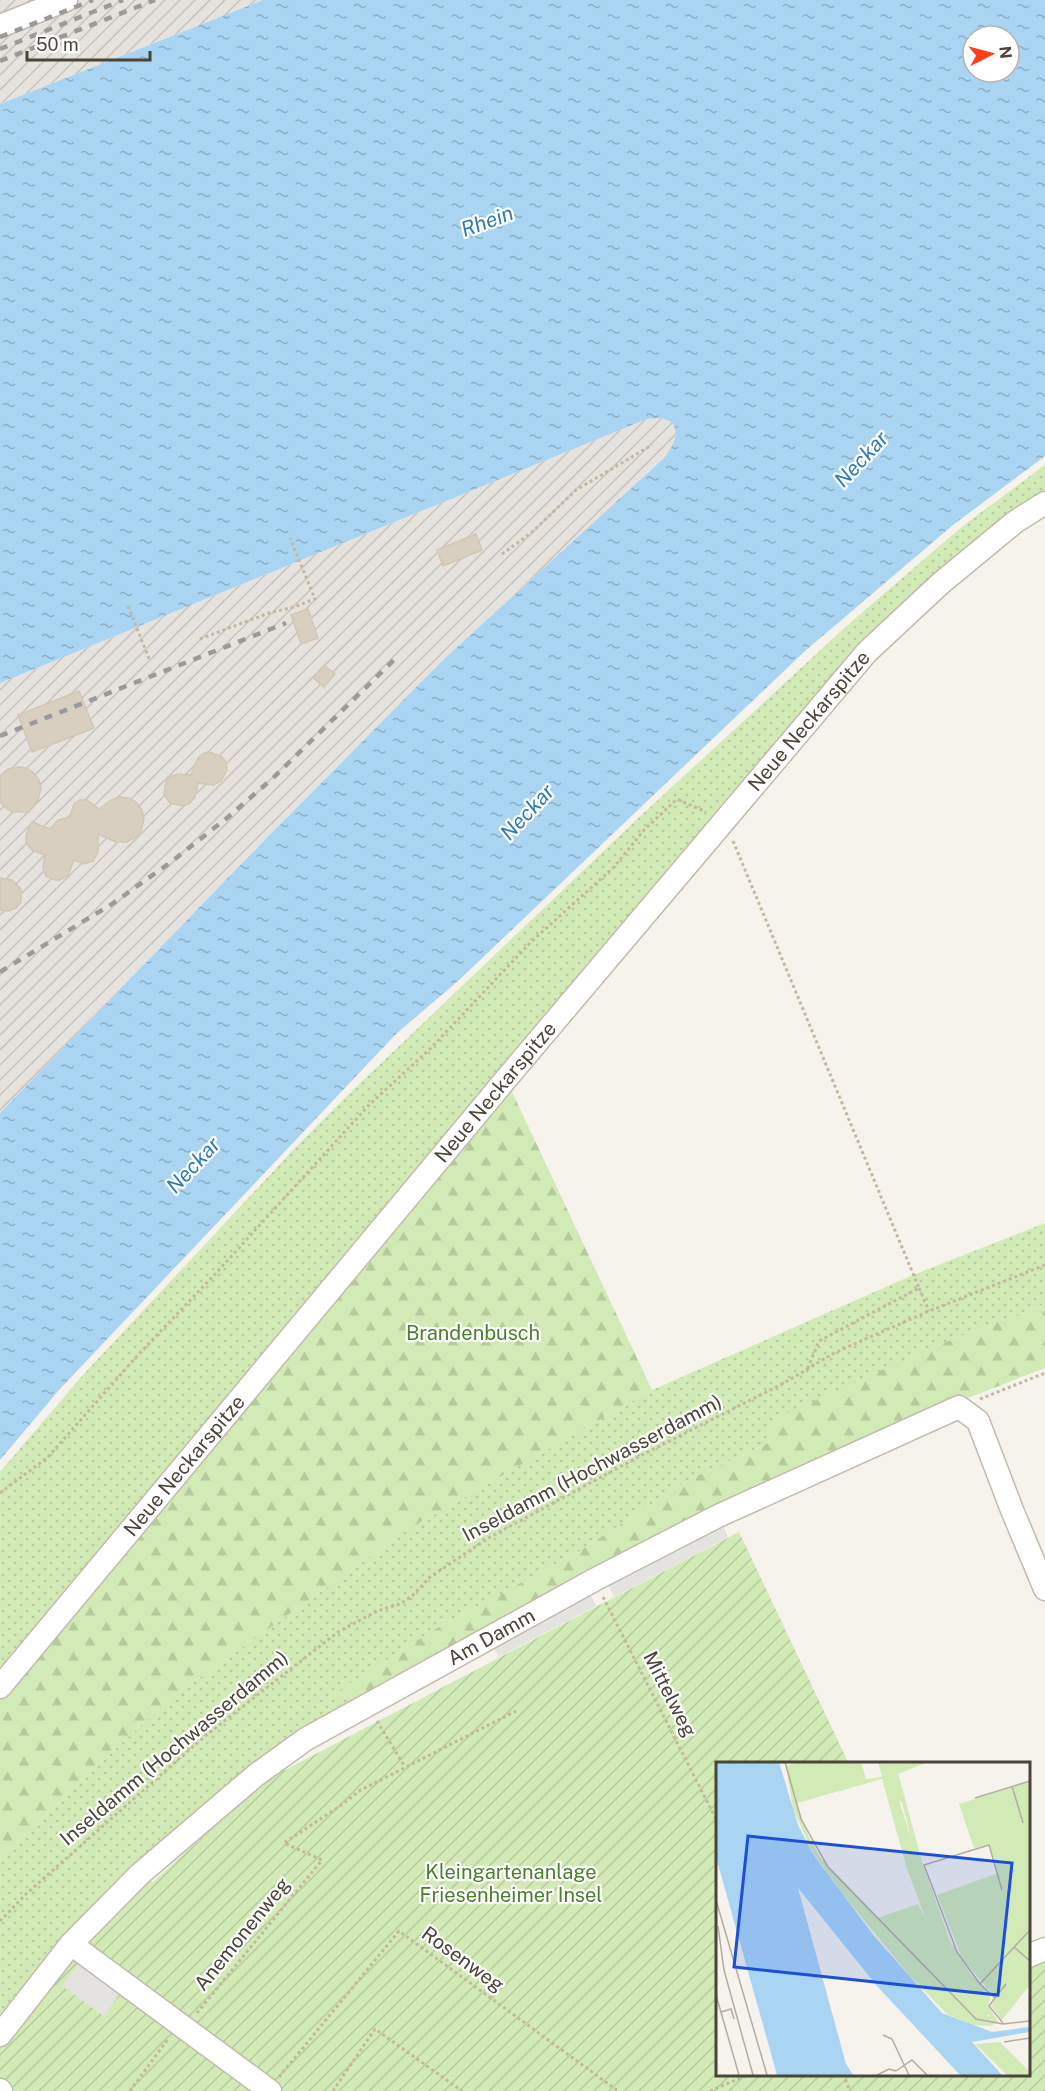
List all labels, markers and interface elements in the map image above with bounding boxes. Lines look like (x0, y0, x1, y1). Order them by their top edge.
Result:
scale bar (27, 24, 150, 62)
north arrow (961, 24, 1021, 84)
text: 50 m (36, 34, 79, 55)
text: N (995, 45, 1016, 60)
water label: Rhein (457, 200, 517, 242)
water label: Neckar (829, 425, 894, 492)
street label: Neue Neckarspitze (743, 646, 875, 796)
water label: Neckar (495, 778, 560, 845)
street label: Neue Neckarspitze (429, 1017, 561, 1168)
water label: Neckar (161, 1131, 226, 1198)
park label: Brandenbusch (406, 1321, 540, 1345)
street label: Inseldamm (Hochwasserdamm) (458, 1389, 726, 1547)
street label: Neue Neckarspitze (119, 1390, 250, 1541)
street label: Am Damm (443, 1603, 539, 1670)
street label: Inseldamm (Hochwasserdamm) (55, 1645, 293, 1851)
street label: Mittelweg (638, 1647, 702, 1741)
inset map (716, 1762, 1030, 2076)
park label: Kleingartenanlage Friesenheimer Insel (420, 1860, 602, 1907)
street label: Anemonenweg (189, 1872, 295, 1996)
street label: Rosenweg (417, 1921, 509, 1997)

